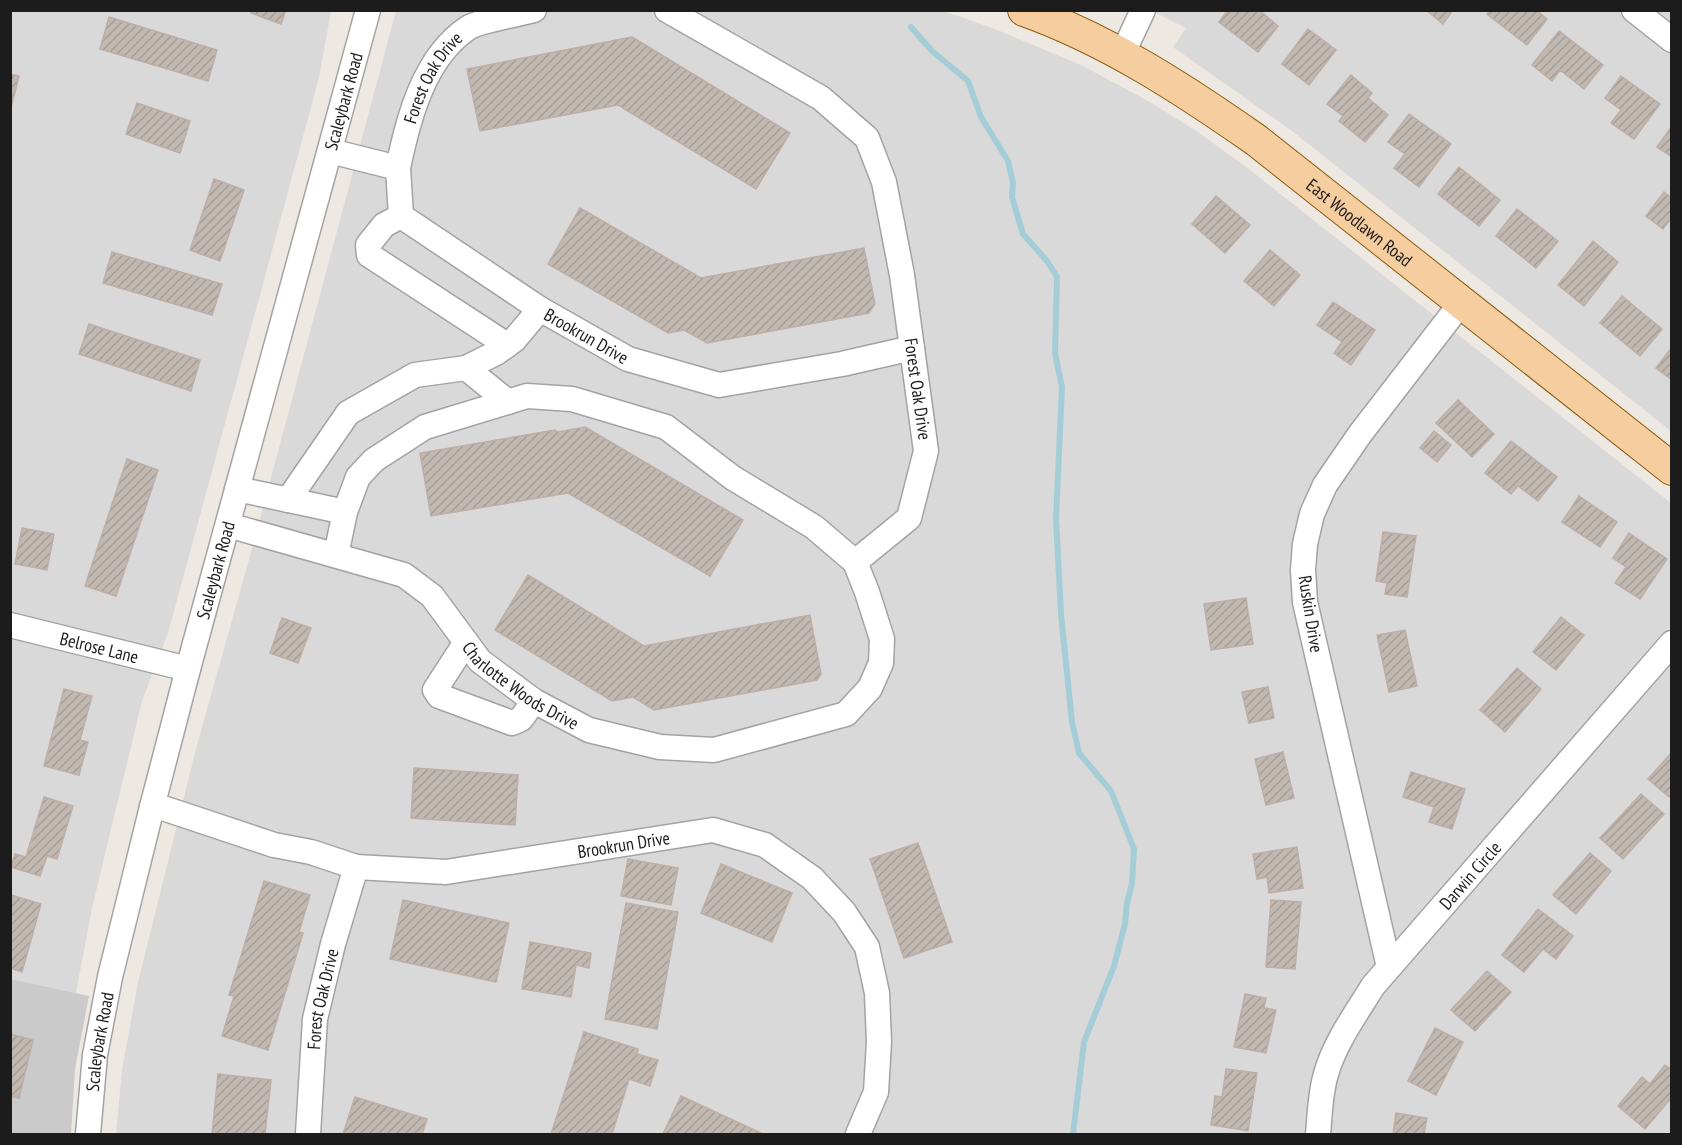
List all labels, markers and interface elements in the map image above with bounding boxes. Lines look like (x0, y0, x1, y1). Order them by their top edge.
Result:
street label: Forest Oak Drive (398, 26, 467, 126)
street label: Scaleybark Road (319, 50, 367, 153)
street label: East Woodlawn Road (1302, 173, 1417, 271)
street label: Brookrun Drive (540, 302, 633, 368)
street label: Forest Oak Drive (899, 337, 937, 441)
street label: Scaleybark Road (191, 519, 239, 622)
street label: Ruskin Drive (1294, 574, 1328, 654)
street label: Belrose Lane (58, 626, 141, 668)
street label: Charlotte Woods Drive (458, 636, 583, 734)
street label: Brookrun Drive (576, 825, 671, 863)
street label: Darwin Circle (1434, 836, 1506, 914)
street label: Forest Oak Drive (302, 946, 343, 1050)
street label: Scaleybark Road (80, 990, 118, 1092)

